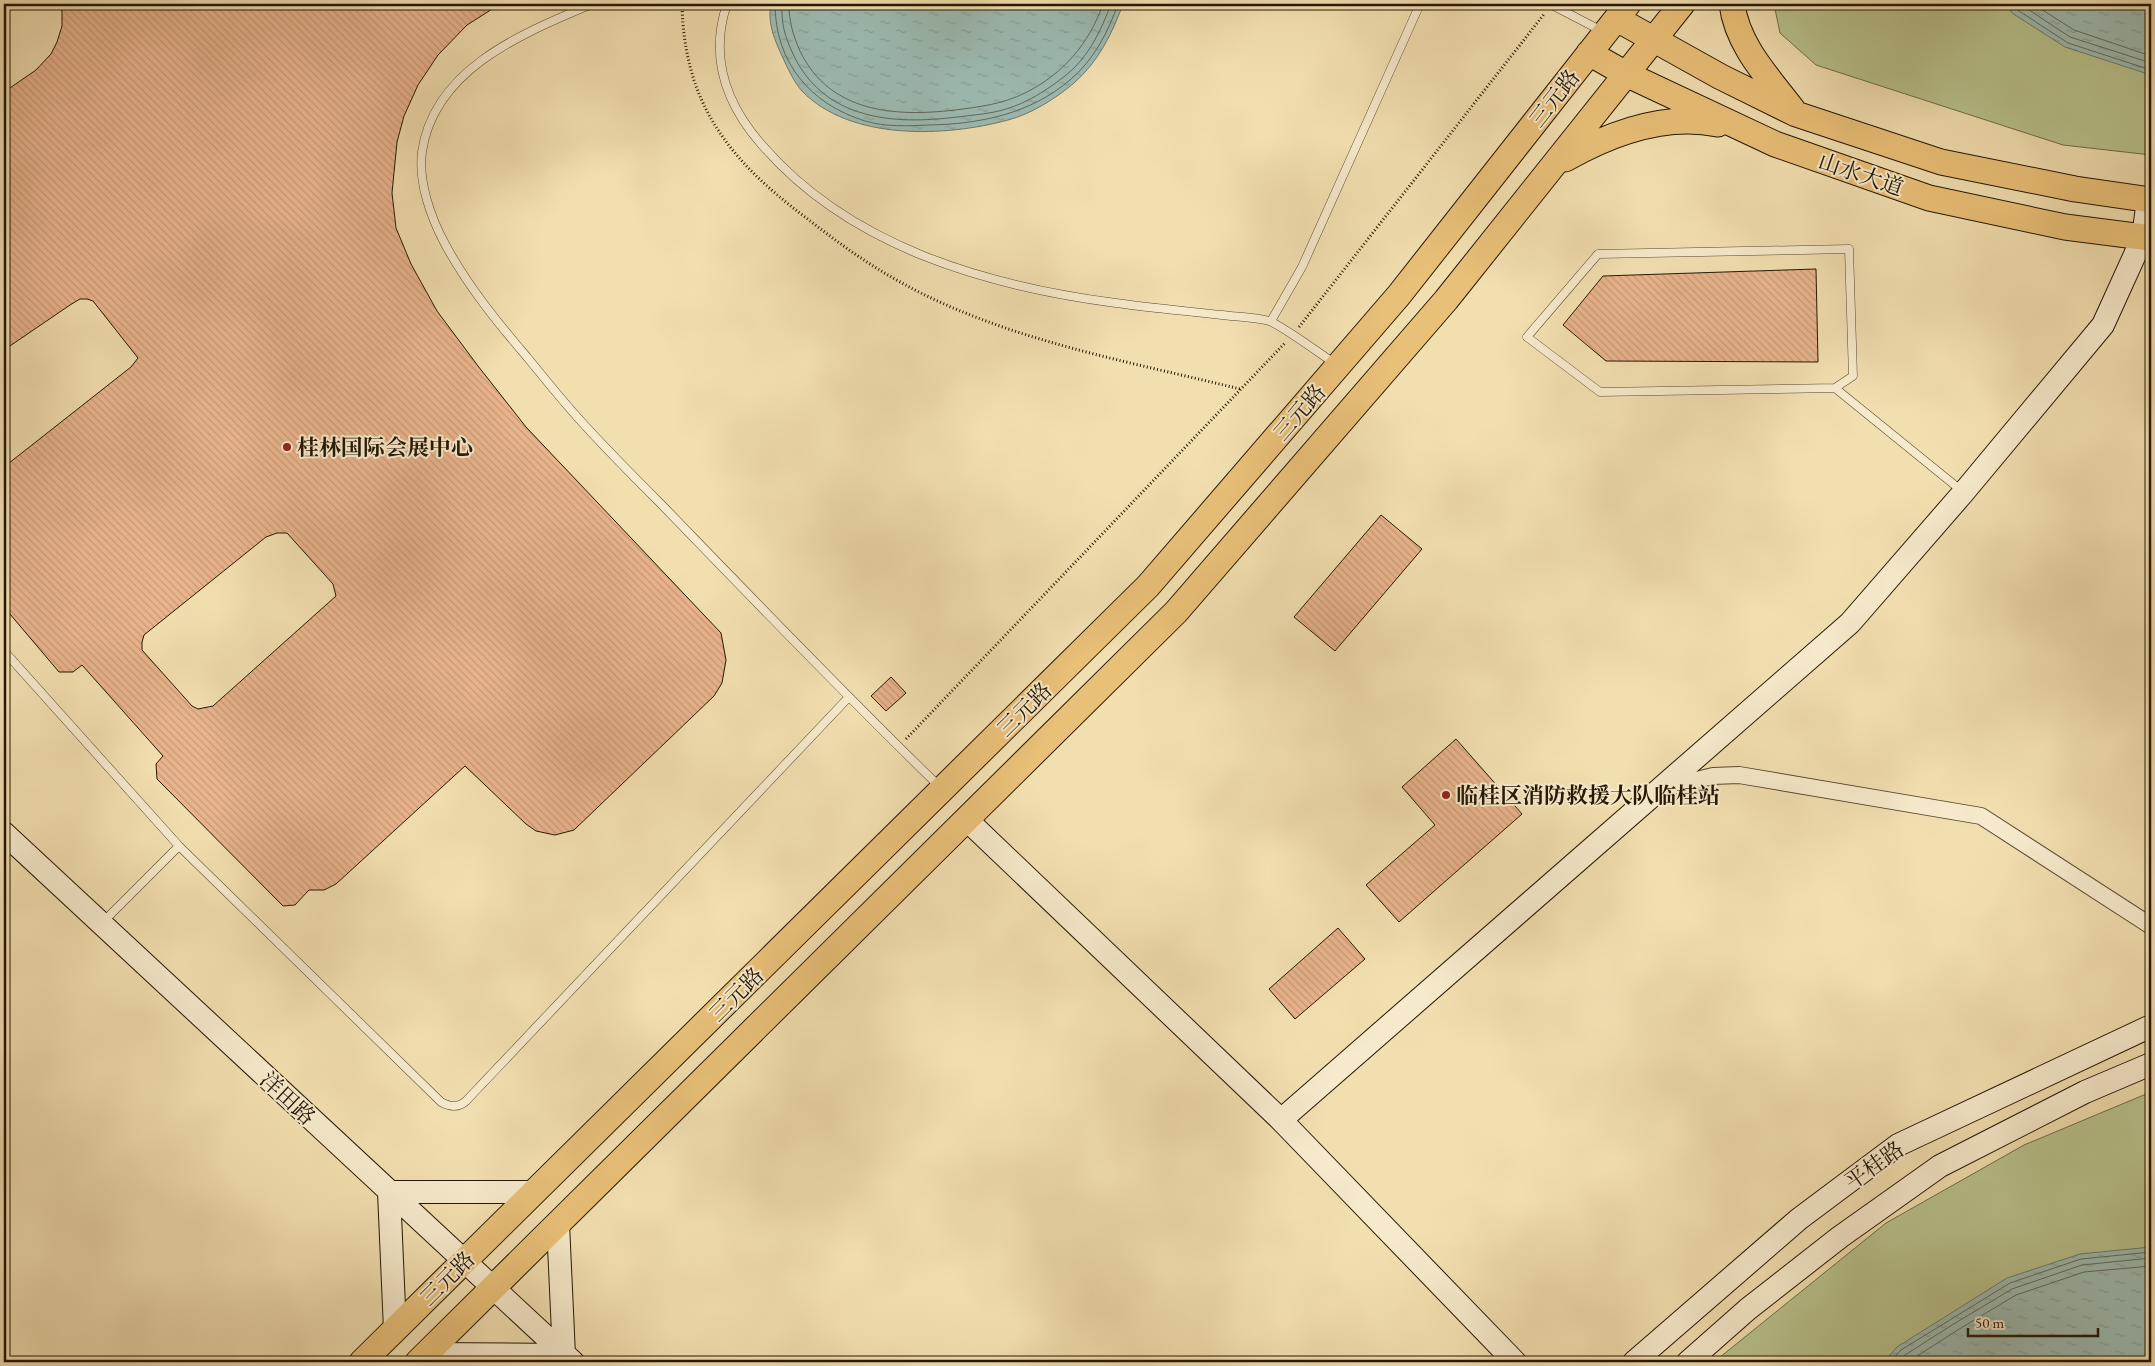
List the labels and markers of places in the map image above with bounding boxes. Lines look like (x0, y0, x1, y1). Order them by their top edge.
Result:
place label: 桂林国际会展中心 (297, 433, 473, 462)
marker: 桂林国际会展中心 (281, 441, 293, 453)
place label: 临桂区消防救援大队临桂站 (1456, 781, 1720, 810)
marker: 临桂区消防救援大队临桂站 (1440, 789, 1452, 801)

